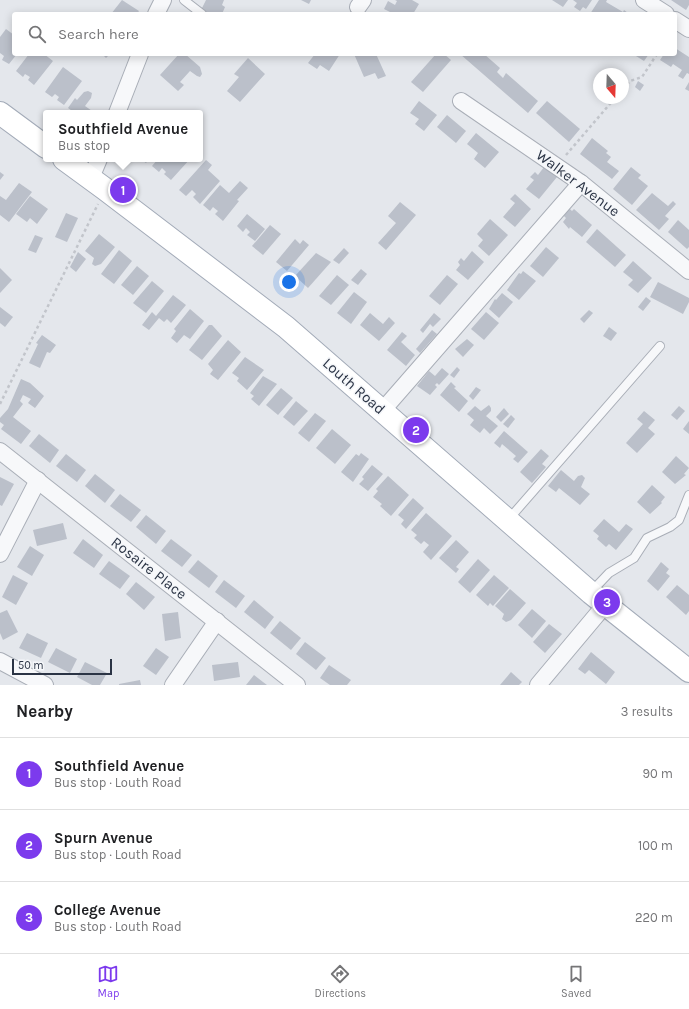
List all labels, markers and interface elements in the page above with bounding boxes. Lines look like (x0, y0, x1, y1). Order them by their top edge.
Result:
search box (12, 12, 677, 56)
icon: search (26, 23, 48, 45)
text: Search here (58, 25, 139, 43)
north arrow (593, 68, 629, 104)
popup (43, 110, 203, 162)
text: Southfield Avenue (58, 120, 188, 138)
text: Bus stop (58, 138, 110, 153)
street label: Walker Avenue (533, 146, 623, 220)
pin: 1 (110, 175, 136, 205)
your location (279, 272, 299, 292)
street label: Louth Road (319, 354, 389, 418)
pin: 2 (403, 415, 429, 445)
street label: Rosaire Place (108, 533, 190, 603)
pin: 3 (594, 587, 620, 617)
scale bar (12, 657, 112, 676)
text: 50 m (18, 659, 44, 672)
text: Nearby (16, 701, 73, 721)
text: 3 results (621, 704, 673, 719)
text: Southfield Avenue (54, 757, 184, 775)
text: 1 (27, 766, 31, 781)
text: 90 m (642, 766, 673, 781)
text: Bus stop · Louth Road (54, 775, 182, 790)
text: Spurn Avenue (54, 829, 153, 847)
text: 2 (25, 838, 33, 853)
text: 100 m (638, 838, 673, 853)
text: Bus stop · Louth Road (54, 847, 182, 862)
text: College Avenue (54, 901, 161, 919)
text: 3 (25, 910, 33, 925)
text: 220 m (635, 910, 673, 925)
text: Bus stop · Louth Road (54, 919, 182, 934)
tab: Map (97, 963, 119, 1000)
tab: Directions (314, 963, 366, 1000)
tab: Saved (561, 963, 592, 1000)

